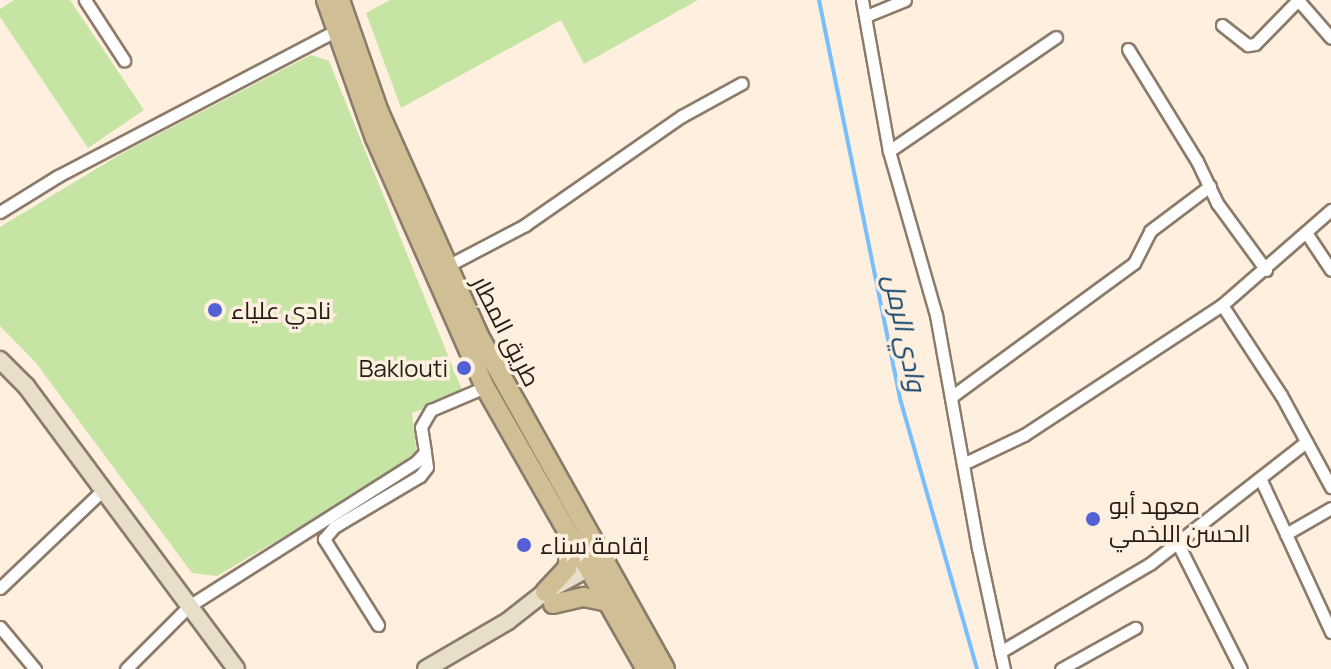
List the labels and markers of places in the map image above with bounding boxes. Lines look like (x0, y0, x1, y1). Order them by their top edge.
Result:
place label: نادي علياء (231, 296, 331, 324)
marker: نادي علياء (206, 301, 224, 319)
place label: Baklouti (359, 354, 448, 382)
marker: Baklouti (455, 359, 473, 377)
place label: معهد أبو الحسن اللخمي (1109, 491, 1251, 547)
marker: معهد أبو الحسن اللخمي (1084, 510, 1102, 528)
place label: إقامة سناء (540, 531, 649, 559)
marker: إقامة سناء (515, 536, 533, 554)

